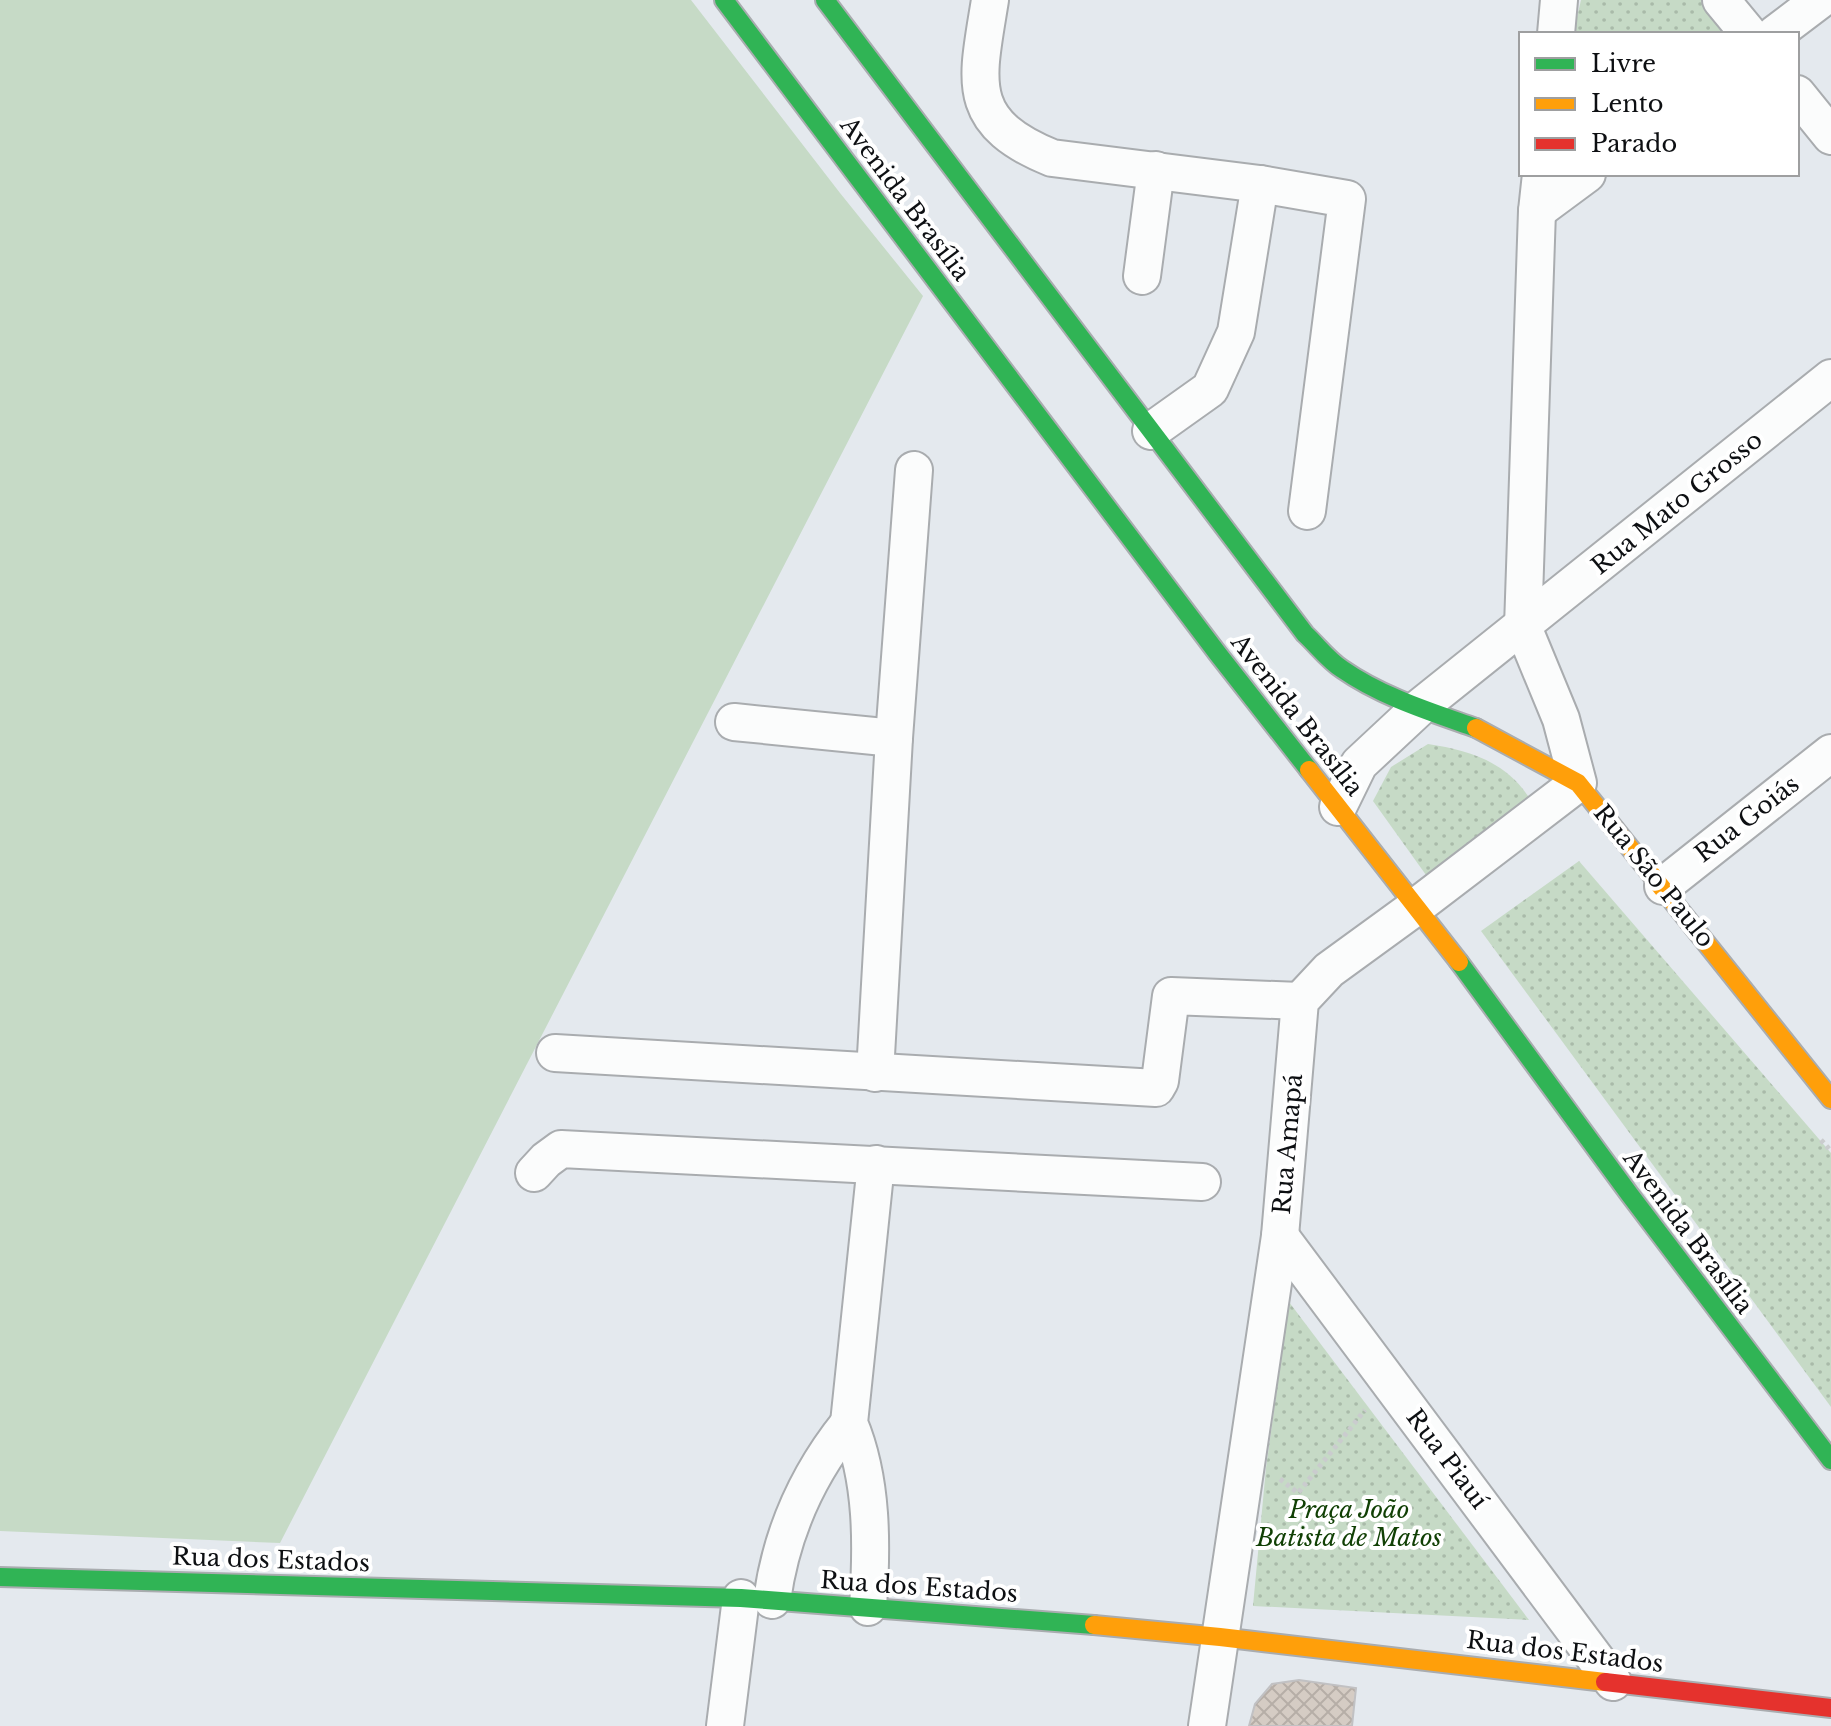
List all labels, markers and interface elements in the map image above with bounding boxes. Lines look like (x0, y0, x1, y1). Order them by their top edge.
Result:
legend (1519, 32, 1799, 176)
text: Livre (1591, 49, 1656, 78)
text: Lento (1591, 89, 1664, 118)
street label: Avenida Brasília (834, 110, 977, 287)
text: Parado (1591, 129, 1677, 158)
street label: Rua Mato Grosso (1585, 425, 1768, 580)
street label: Avenida Brasília (1225, 627, 1370, 802)
street label: Rua Goiás (1689, 769, 1804, 868)
street label: Rua São Paulo (1588, 798, 1721, 953)
street label: Rua Amapá (1267, 1072, 1308, 1216)
street label: Avenida Brasília (1617, 1143, 1760, 1320)
street label: Rua Piauí (1401, 1403, 1495, 1515)
park label: Praça João Batista de Matos (1255, 1495, 1442, 1552)
street label: Rua dos Estados (172, 1542, 371, 1577)
street label: Rua dos Estados (819, 1565, 1019, 1608)
street label: Rua dos Estados (1465, 1625, 1665, 1678)

